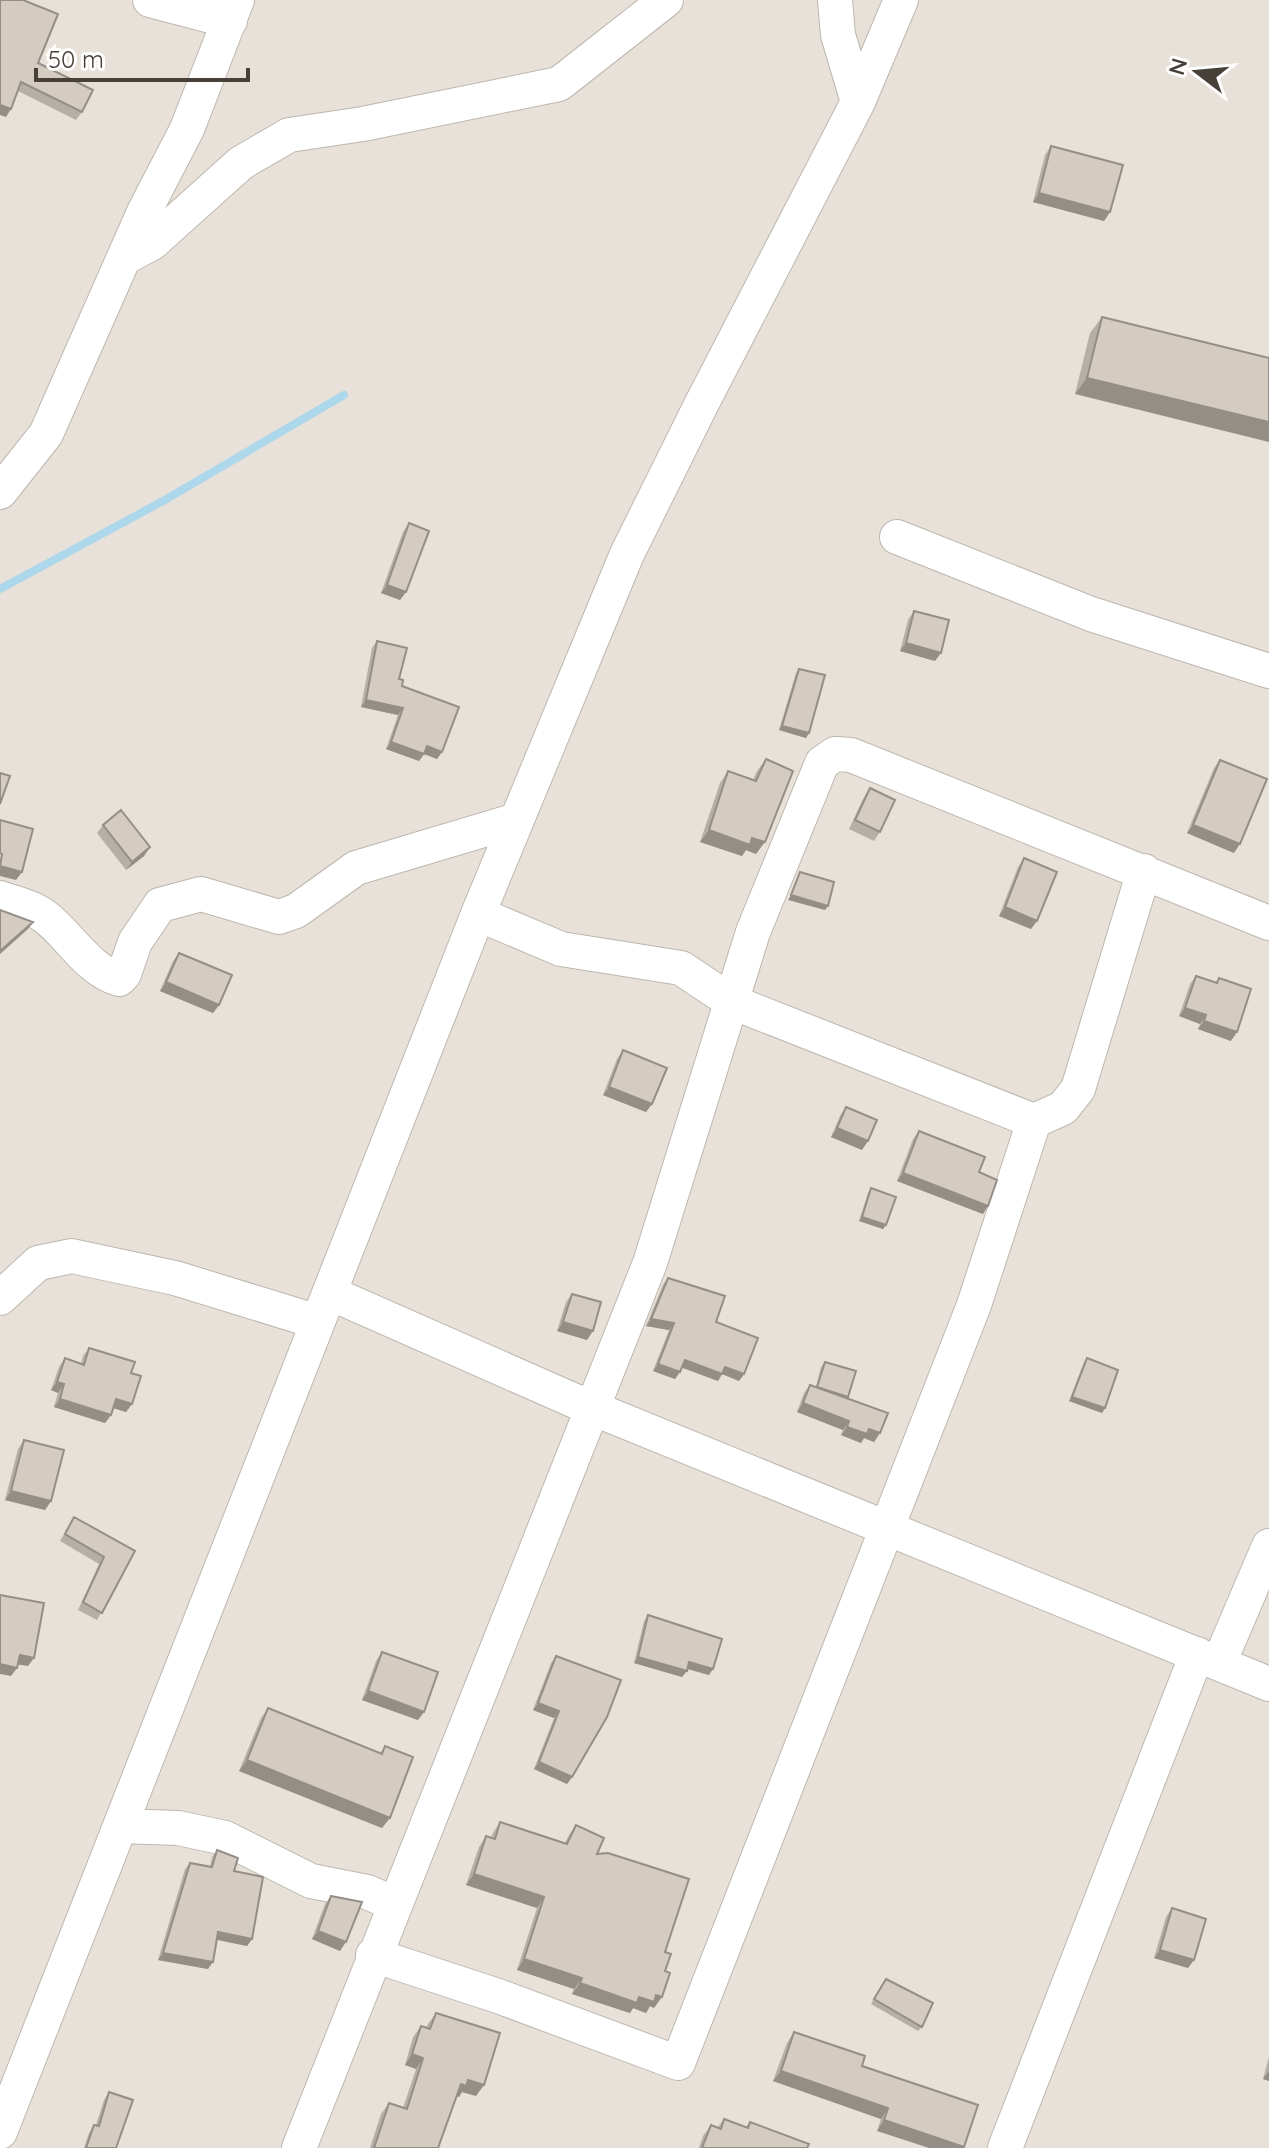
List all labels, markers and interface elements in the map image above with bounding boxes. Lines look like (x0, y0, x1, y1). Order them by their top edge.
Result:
scale bar (36, 32, 248, 82)
north arrow (1157, 32, 1237, 112)
text: 50 m (48, 44, 104, 74)
text: N (1162, 55, 1193, 78)

